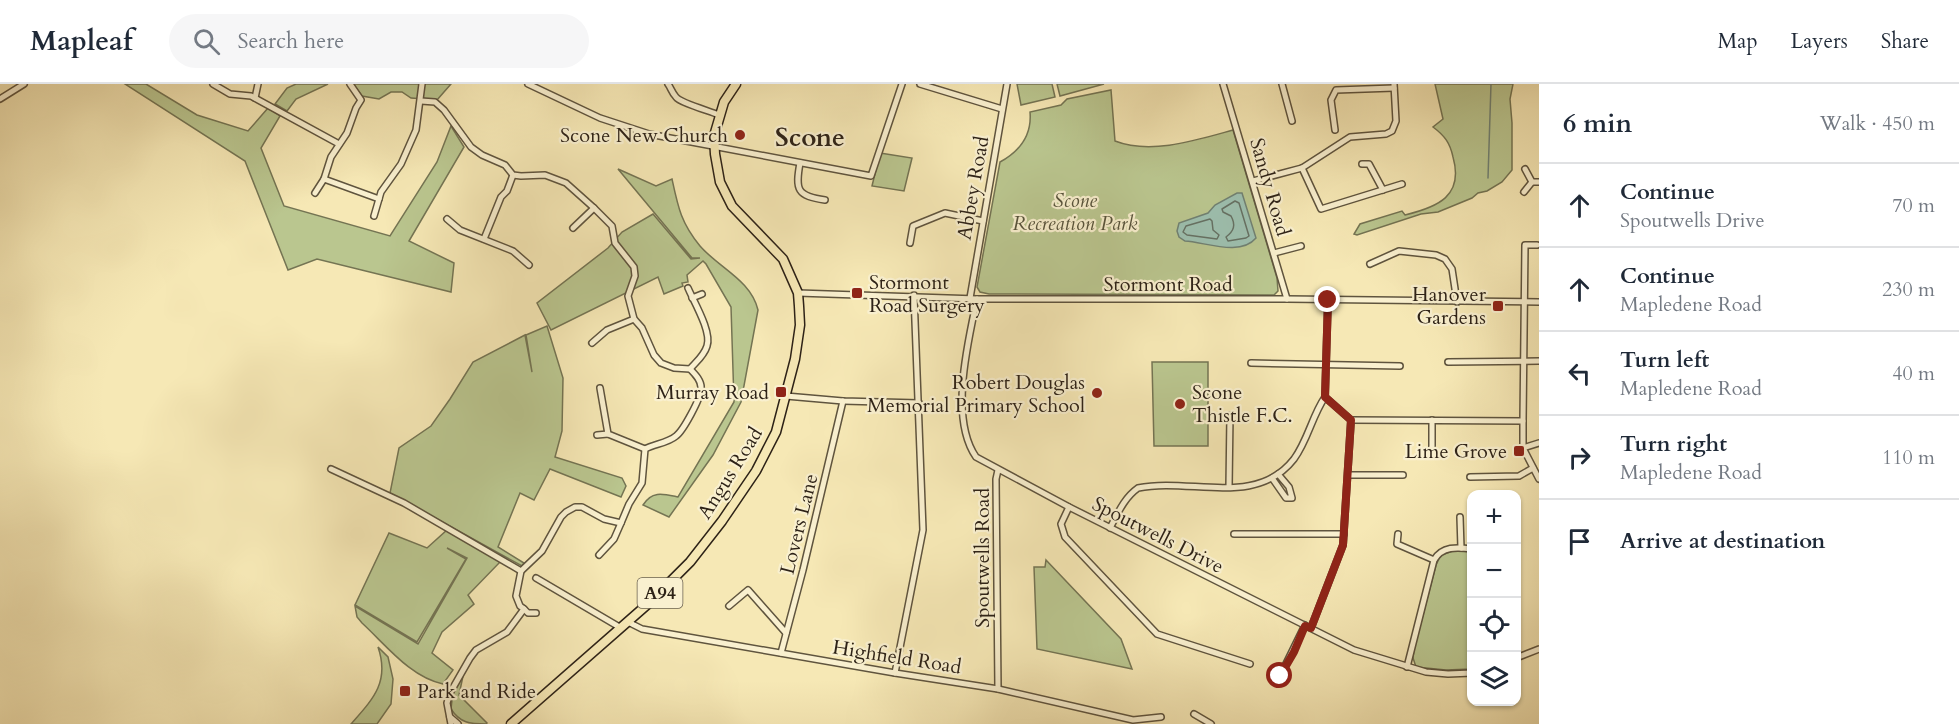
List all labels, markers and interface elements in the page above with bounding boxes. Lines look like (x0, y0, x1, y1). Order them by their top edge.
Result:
search box (169, 14, 589, 68)
text: Mapleaf (30, 22, 133, 60)
icon: search (190, 25, 223, 58)
text: Search here (238, 26, 344, 56)
text: Map (1718, 27, 1758, 56)
text: Layers (1791, 27, 1848, 56)
text: Share (1881, 27, 1929, 56)
text: 6 min (1563, 106, 1632, 141)
text: Walk · 450 m (1820, 110, 1935, 137)
district label: Scone (775, 120, 845, 155)
place label: Scone New Church (560, 122, 728, 149)
marker: Scone New Church (733, 128, 747, 142)
street label: Abbey Road (951, 134, 995, 242)
street label: Sandy Road (1243, 135, 1297, 239)
text: Continue (1620, 177, 1715, 207)
park label: Scone Recreation Park (1013, 187, 1138, 237)
icon: ahead (1563, 189, 1596, 222)
text: 70 m (1892, 192, 1935, 219)
text: Spoutwells Drive (1620, 207, 1765, 234)
text: Continue (1620, 261, 1715, 291)
place label: Stormont Road Surgery (869, 269, 985, 319)
street label: Stormont Road (1103, 271, 1233, 298)
icon: ahead (1563, 273, 1596, 306)
text: 230 m (1882, 276, 1935, 303)
place label: Hanover Gardens (1412, 281, 1487, 331)
marker: Stormont Road Surgery (850, 286, 864, 300)
route end (1314, 286, 1340, 312)
text: Mapledene Road (1620, 291, 1762, 318)
marker: Hanover Gardens (1491, 299, 1505, 313)
text: Turn left (1620, 345, 1709, 375)
icon: left (1563, 357, 1596, 390)
text: 40 m (1892, 360, 1935, 387)
place label: Robert Douglas Memorial Primary School (867, 369, 1085, 419)
text: Mapledene Road (1620, 375, 1762, 402)
place label: Murray Road (656, 379, 769, 406)
place label: Scone Thistle F.C. (1192, 379, 1293, 429)
marker: Murray Road (774, 385, 788, 399)
marker: Robert Douglas Memorial Primary School (1090, 386, 1104, 400)
marker: Scone Thistle F.C. (1173, 397, 1187, 411)
street label: Angus Road (691, 422, 769, 524)
text: Turn right (1620, 429, 1727, 459)
place label: Lime Grove (1405, 438, 1507, 465)
icon: right (1563, 441, 1596, 474)
marker: Lime Grove (1512, 444, 1526, 458)
text: 110 m (1882, 444, 1935, 471)
text: Mapledene Road (1620, 459, 1762, 486)
street label: Lovers Lane (773, 471, 825, 577)
street label: Spoutwells Road (969, 488, 996, 628)
street label: Spoutwells Drive (1087, 490, 1229, 580)
map controls (1467, 490, 1521, 706)
button: + (1467, 490, 1521, 544)
icon: arrive (1563, 525, 1596, 558)
text: Arrive at destination (1620, 526, 1825, 556)
button: − (1467, 544, 1521, 598)
road number: A94 (638, 578, 682, 608)
button: locate (1467, 598, 1521, 652)
street label: Highfield Road (831, 634, 964, 681)
button: layers (1467, 652, 1521, 706)
route start (1266, 662, 1292, 688)
place label: Park and Ride (417, 678, 536, 705)
marker: Park and Ride (398, 684, 412, 698)

